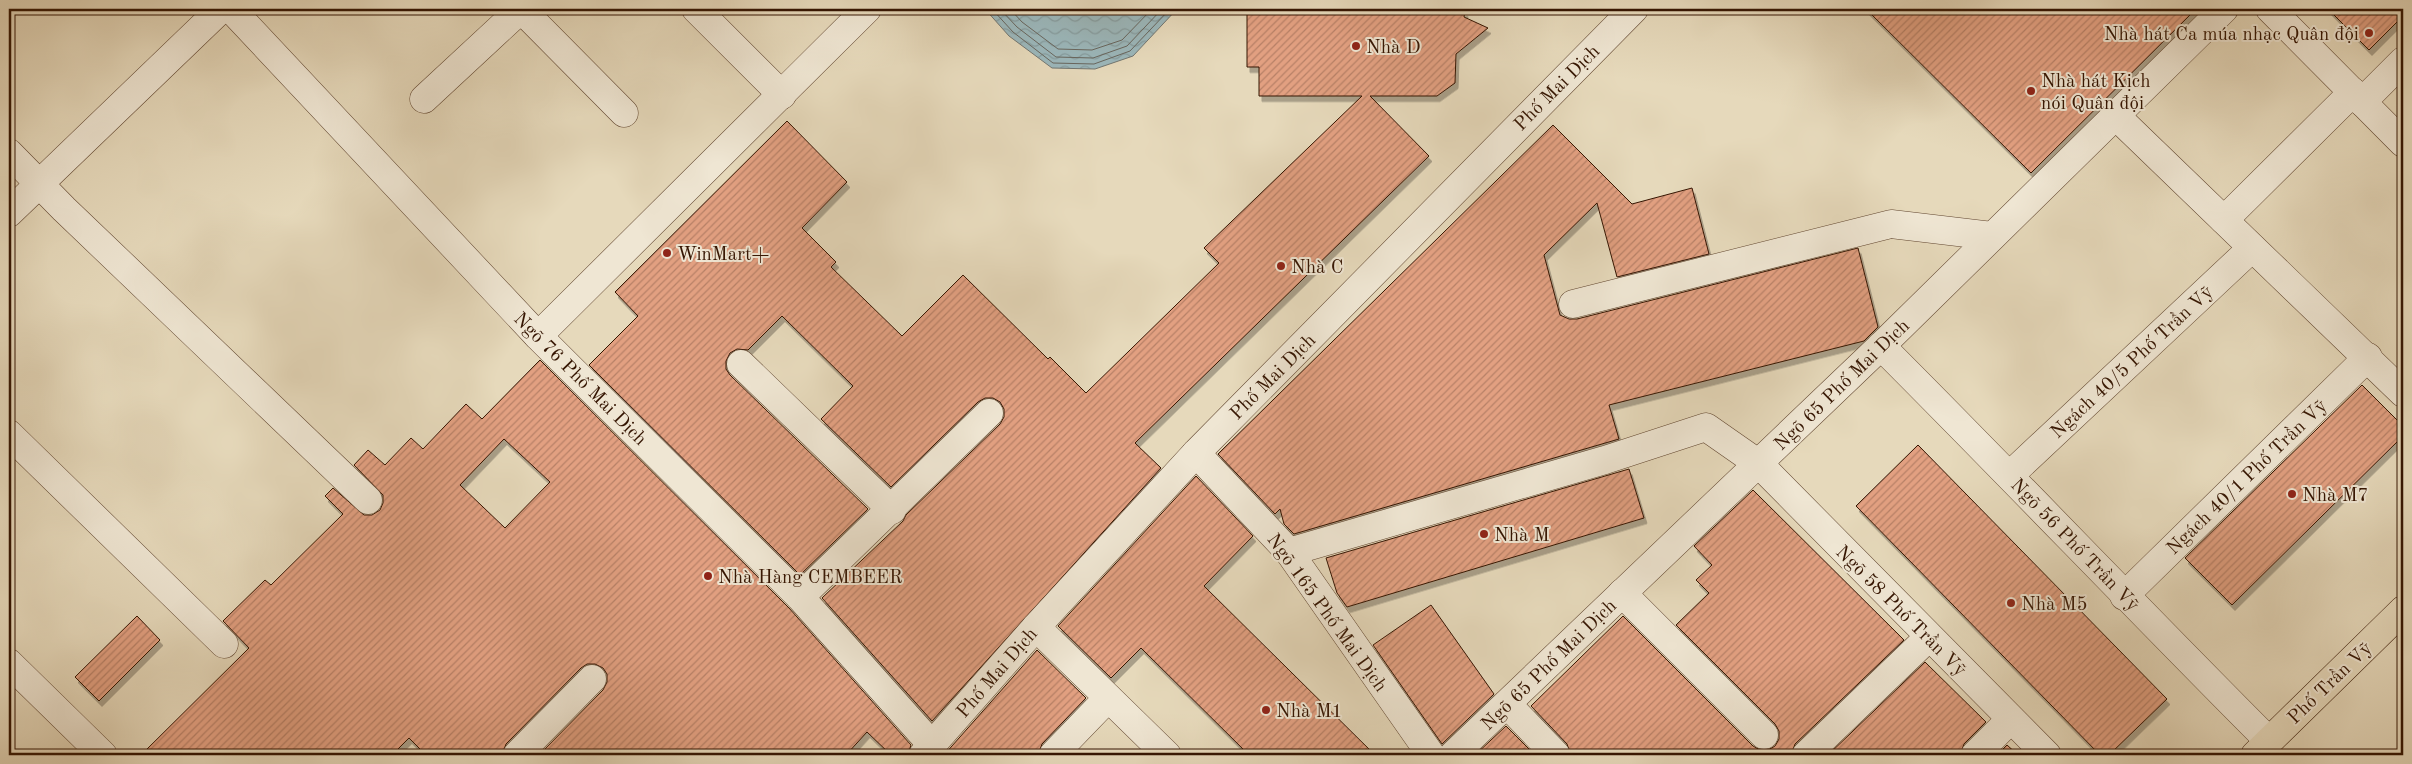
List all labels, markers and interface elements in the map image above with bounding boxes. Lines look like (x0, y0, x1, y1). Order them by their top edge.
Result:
place label: Nhà hát Ca múa nhạc Quân đội (2104, 26, 2359, 45)
marker: Nhà hát Ca múa nhạc Quân đội (2363, 27, 2375, 39)
place label: Nhà D (1366, 39, 1421, 58)
marker: Nhà D (1350, 40, 1362, 52)
street label: Phố Mai Dịch (1511, 42, 1604, 135)
place label: Nhà hát Kịch nói Quân đội (2041, 73, 2150, 114)
marker: Nhà hát Kịch nói Quân đội (2025, 85, 2037, 97)
place label: WinMart+ (677, 246, 769, 265)
marker: WinMart+ (661, 247, 673, 259)
place label: Nhà C (1291, 259, 1343, 278)
marker: Nhà C (1275, 260, 1287, 272)
street label: Ngách 40/5 Phố Trần Vỹ (2046, 281, 2218, 443)
street label: Ngõ 76 Phố Mai Dịch (509, 309, 650, 450)
street label: Ngõ 65 Phố Mai Dịch (1771, 316, 1914, 455)
street label: Phố Mai Dịch (1227, 331, 1320, 424)
street label: Ngách 40/1 Phố Trần Vỹ (2162, 394, 2331, 559)
street label: Ngõ 56 Phố Trần Vỹ (2006, 474, 2144, 616)
place label: Nhà M7 (2302, 487, 2369, 506)
marker: Nhà M7 (2286, 488, 2298, 500)
place label: Nhà M (1494, 527, 1550, 546)
marker: Nhà M (1478, 528, 1490, 540)
street label: Ngõ 165 Phố Mai Dịch (1262, 530, 1390, 696)
street label: Ngõ 58 Phố Trần Vỹ (1831, 541, 1971, 681)
place label: Nhà Hàng CEMBEER (718, 569, 903, 588)
marker: Nhà Hàng CEMBEER (702, 570, 714, 582)
street label: Ngõ 65 Phố Mai Dịch (1478, 596, 1621, 735)
place label: Nhà M5 (2021, 596, 2088, 615)
marker: Nhà M5 (2005, 597, 2017, 609)
street label: Phố Mai Dịch (953, 624, 1042, 722)
street label: Phố Trần Vỹ (2283, 637, 2377, 729)
place label: Nhà M1 (1276, 703, 1343, 722)
marker: Nhà M1 (1260, 704, 1272, 716)

